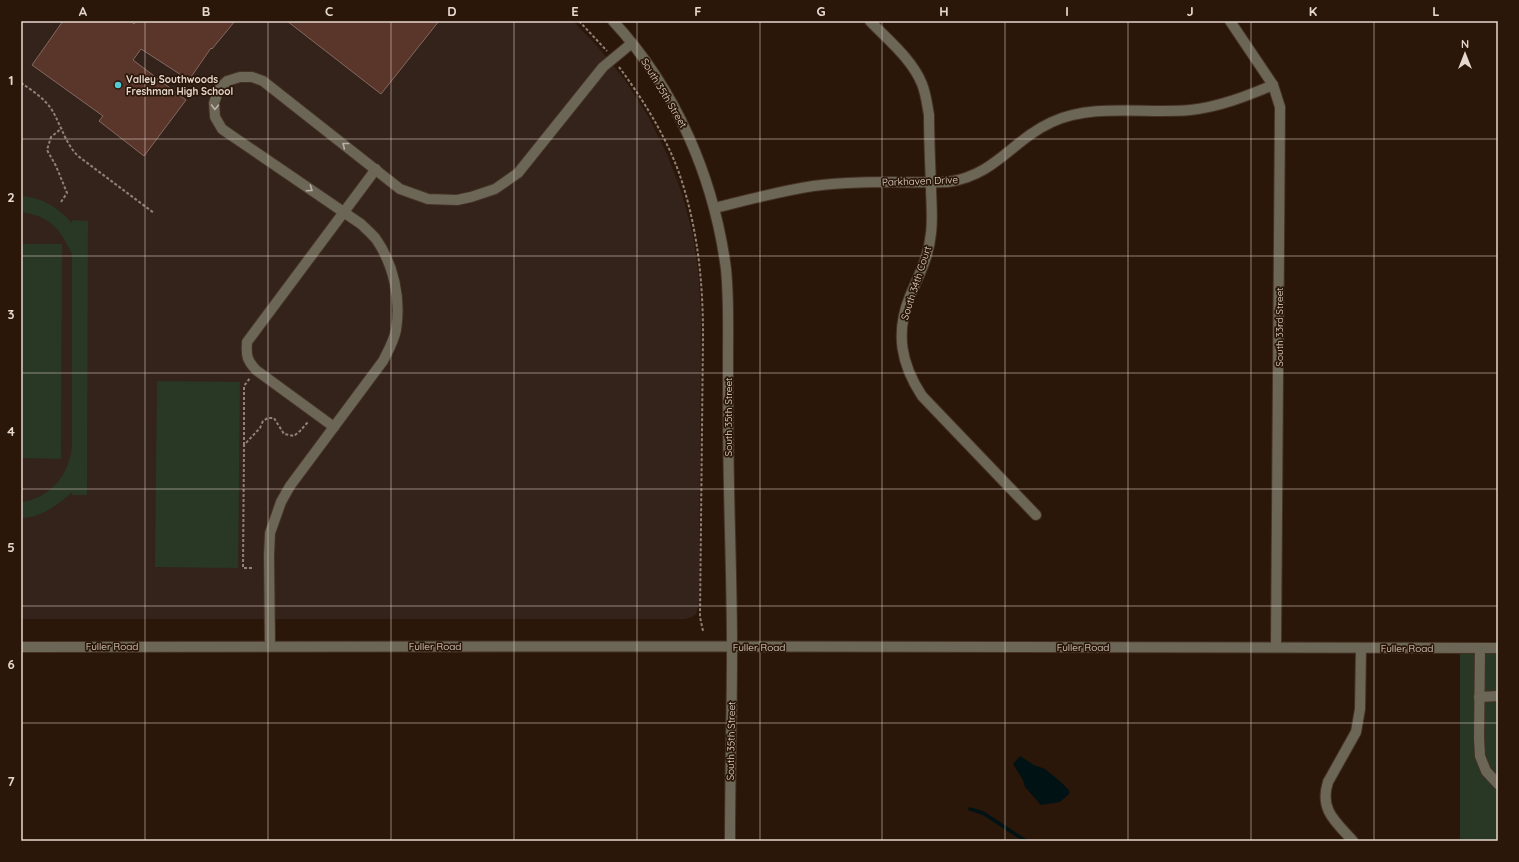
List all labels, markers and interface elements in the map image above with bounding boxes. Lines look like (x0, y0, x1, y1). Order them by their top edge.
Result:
text: A (79, 3, 88, 19)
text: B (202, 3, 210, 19)
text: C (325, 3, 333, 19)
text: D (447, 3, 457, 19)
text: E (571, 3, 579, 19)
text: F (694, 3, 702, 19)
text: G (816, 3, 826, 19)
text: H (939, 3, 949, 19)
text: I (1065, 3, 1069, 19)
text: J (1186, 3, 1194, 19)
text: K (1309, 3, 1318, 19)
text: L (1432, 3, 1440, 19)
north arrow (1445, 34, 1485, 74)
text: N (1461, 37, 1469, 51)
street label: South 35th Street (638, 56, 690, 131)
text: 1 (8, 72, 14, 88)
place label: Valley Southwoods Freshman High School (126, 73, 233, 98)
marker: Valley Southwoods Freshman High School (113, 80, 123, 90)
one-way arrow (210, 104, 219, 110)
one-way arrow (343, 143, 350, 150)
street label: Parkhaven Drive (882, 173, 959, 189)
one-way arrow (305, 184, 312, 191)
text: 2 (7, 189, 15, 205)
street label: South 34th Court (898, 244, 934, 322)
street label: South 33rd Street (1273, 287, 1286, 367)
text: 3 (8, 306, 15, 322)
street label: South 35th Street (722, 377, 735, 456)
text: 4 (7, 423, 15, 439)
text: 5 (7, 539, 15, 555)
street label: Fuller Road (86, 640, 138, 653)
street label: Fuller Road (409, 640, 461, 653)
street label: Fuller Road (733, 641, 785, 654)
street label: Fuller Road (1057, 641, 1109, 654)
street label: Fuller Road (1381, 642, 1433, 655)
text: 6 (7, 656, 15, 672)
street label: South 35th Street (724, 701, 738, 781)
text: 7 (7, 773, 15, 789)

